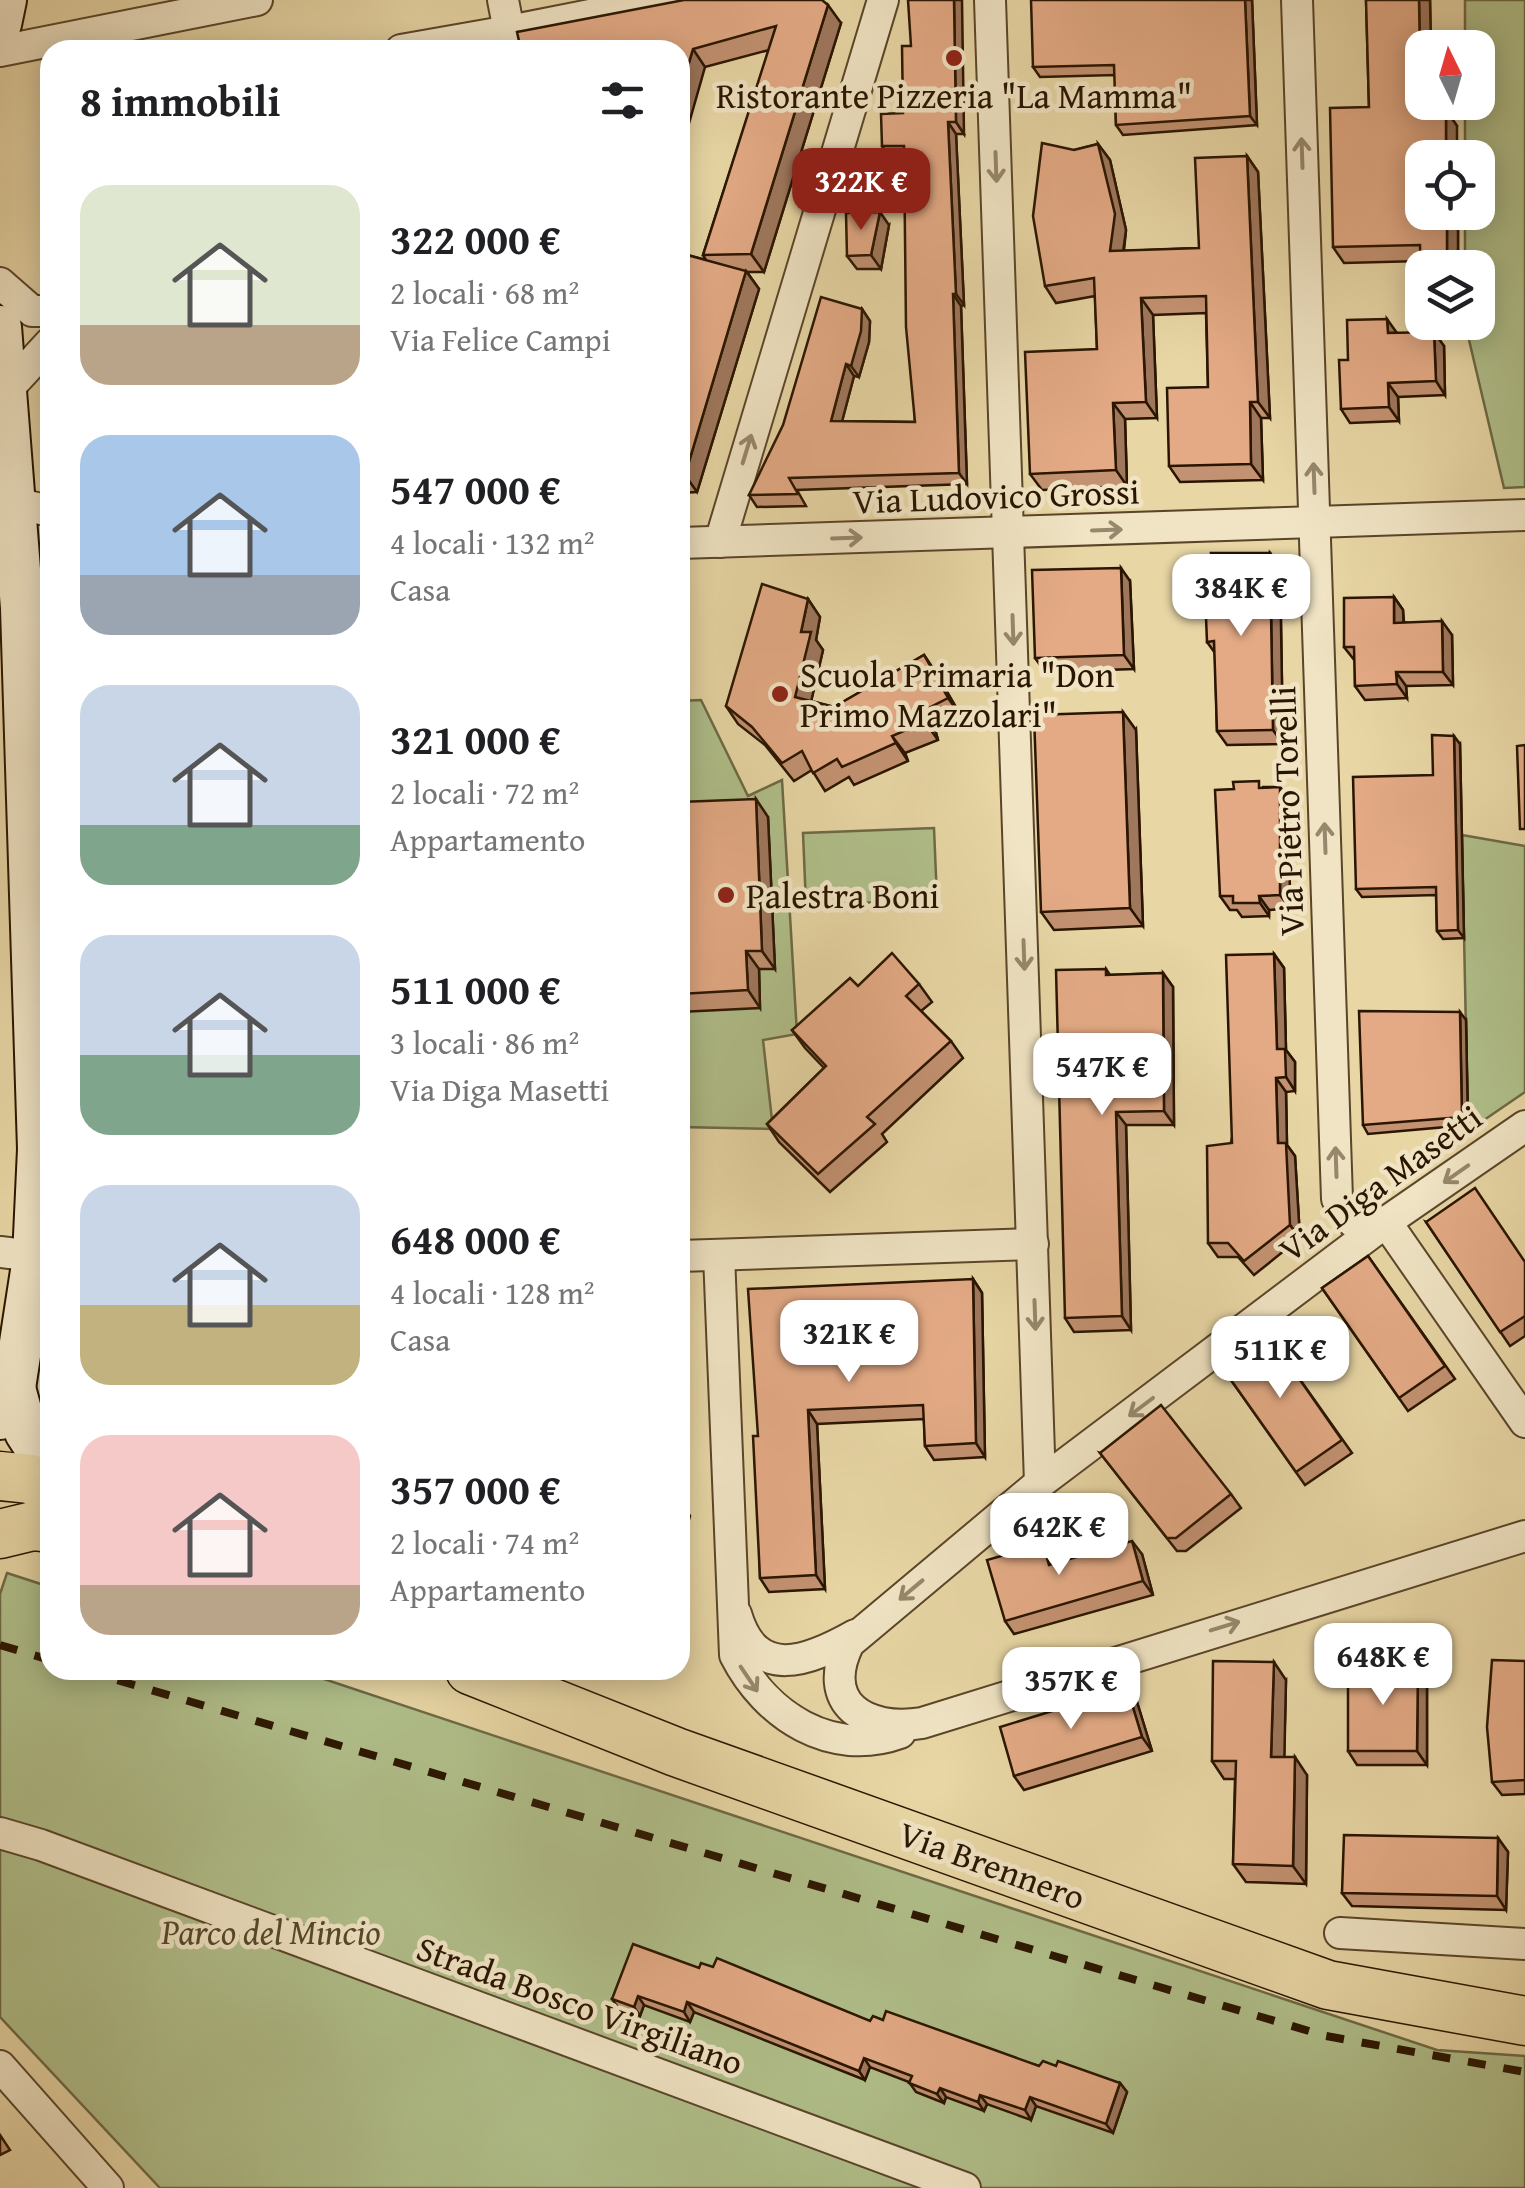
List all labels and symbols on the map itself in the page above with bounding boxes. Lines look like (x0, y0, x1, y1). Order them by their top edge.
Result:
north arrow (1405, 30, 1495, 120)
marker: Ristorante Pizzeria "La Mamma" (943, 47, 965, 69)
place label: Ristorante Pizzeria "La Mamma" (716, 70, 1192, 121)
one-way arrow (1293, 137, 1312, 169)
pin: 322K € (780, 148, 942, 233)
one-way arrow (987, 151, 1006, 183)
one-way arrow (739, 434, 757, 465)
one-way arrow (1304, 462, 1323, 494)
street label: Via Ludovico Grossi (852, 466, 1140, 526)
one-way arrow (1090, 520, 1122, 539)
one-way arrow (831, 528, 863, 547)
pin: 384K € (1160, 554, 1322, 639)
one-way arrow (1004, 614, 1023, 646)
place label: Scuola Primaria "Don Primo Mazzolari" (800, 649, 1115, 740)
marker: Scuola Primaria "Don Primo Mazzolari" (769, 683, 791, 705)
street label: Via Pietro Torelli (1257, 685, 1317, 937)
one-way arrow (1316, 822, 1335, 854)
place label: Palestra Boni (746, 870, 939, 921)
marker: Palestra Boni (715, 884, 737, 906)
one-way arrow (1015, 939, 1034, 971)
pin: 547K € (1021, 1033, 1183, 1118)
street label: Via Diga Masetti (1268, 1092, 1492, 1274)
one-way arrow (1326, 1147, 1345, 1179)
one-way arrow (1442, 1163, 1470, 1184)
one-way arrow (1025, 1299, 1044, 1331)
pin: 321K € (768, 1300, 930, 1385)
pin: 511K € (1199, 1316, 1361, 1401)
one-way arrow (1128, 1396, 1155, 1417)
pin: 642K € (978, 1493, 1140, 1578)
one-way arrow (899, 1579, 925, 1601)
one-way arrow (1208, 1616, 1240, 1634)
pin: 648K € (1302, 1623, 1464, 1708)
pin: 357K € (990, 1647, 1152, 1732)
one-way arrow (739, 1665, 760, 1693)
street label: Via Brennero (892, 1808, 1092, 1922)
park label: Parco del Mincio (160, 1906, 381, 1957)
street label: Strada Bosco Virgiliano (410, 1922, 750, 2088)

